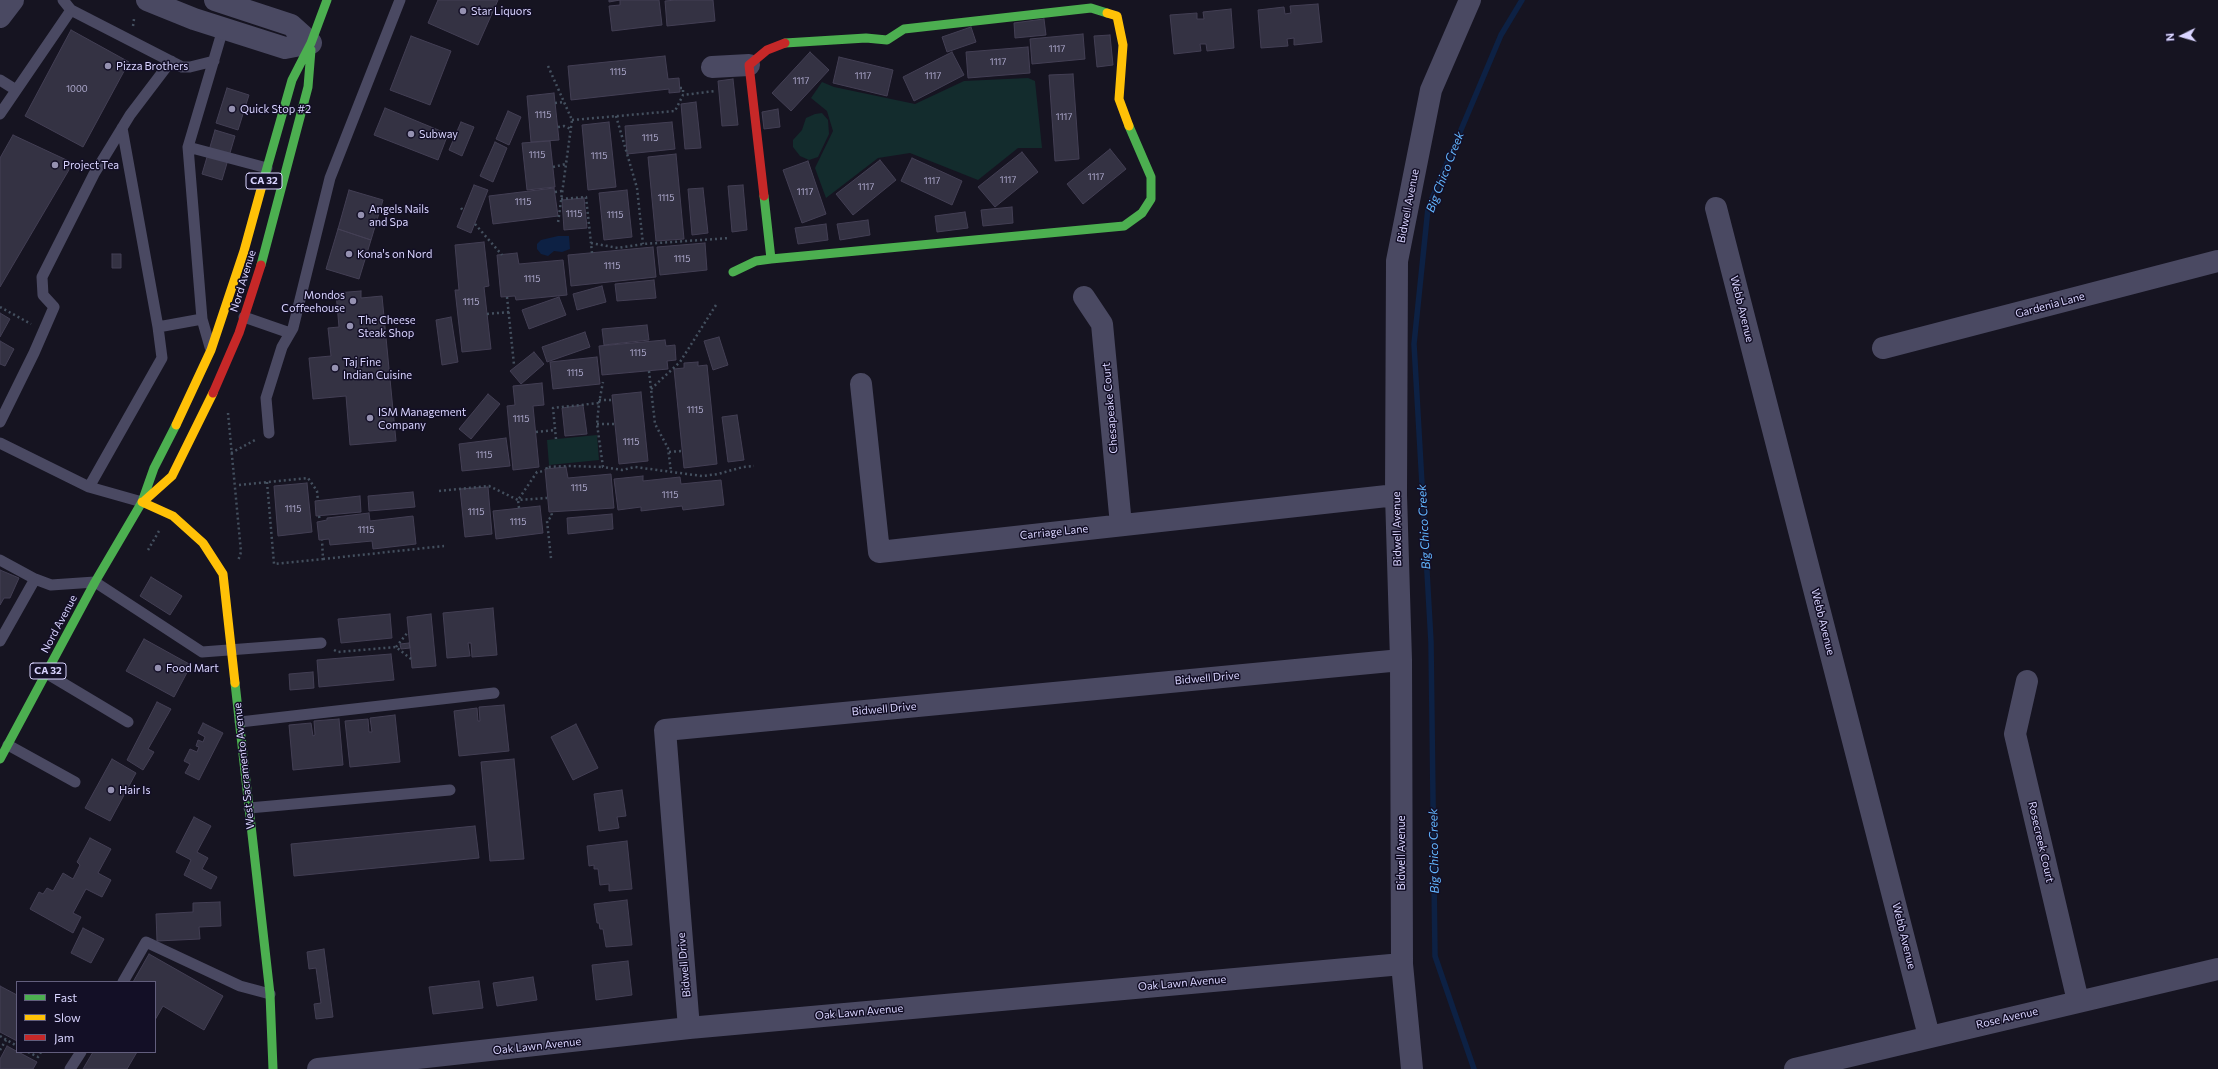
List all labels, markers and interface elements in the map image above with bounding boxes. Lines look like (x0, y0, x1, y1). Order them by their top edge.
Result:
place label: Star Liquors (471, 4, 532, 18)
marker: Star Liquors (458, 6, 468, 16)
north arrow (2162, 16, 2202, 56)
text: N (2163, 32, 2176, 42)
house number: 1117 (1049, 44, 1065, 54)
house number: 1117 (990, 57, 1006, 67)
place label: Pizza Brothers (116, 59, 188, 73)
marker: Pizza Brothers (103, 61, 113, 71)
house number: 1115 (610, 67, 626, 77)
house number: 1117 (855, 71, 871, 81)
house number: 1117 (925, 71, 941, 81)
house number: 1117 (793, 76, 809, 86)
house number: 1000 (66, 84, 88, 94)
place label: Quick Stop #2 (240, 102, 311, 116)
marker: Quick Stop #2 (227, 104, 237, 114)
house number: 1115 (535, 110, 551, 120)
house number: 1117 (1056, 112, 1072, 122)
place label: Subway (419, 127, 458, 141)
marker: Subway (406, 129, 416, 139)
water label: Big Chico Creek (1423, 130, 1467, 214)
house number: 1115 (642, 133, 658, 143)
house number: 1115 (529, 150, 545, 160)
house number: 1115 (591, 151, 607, 161)
place label: Project Tea (63, 158, 119, 172)
marker: Project Tea (50, 160, 60, 170)
street label: Bidwell Avenue (1394, 168, 1422, 244)
house number: 1117 (1088, 172, 1104, 182)
road number: CA 32 (246, 173, 282, 189)
house number: 1117 (1000, 175, 1016, 185)
house number: 1117 (924, 176, 940, 186)
house number: 1117 (858, 182, 874, 192)
house number: 1117 (797, 187, 813, 197)
house number: 1115 (658, 193, 674, 203)
house number: 1115 (515, 197, 531, 207)
place label: Angels Nails and Spa (369, 202, 429, 228)
house number: 1115 (566, 209, 582, 219)
marker: Angels Nails and Spa (356, 210, 366, 220)
house number: 1115 (607, 210, 623, 220)
place label: Kona's on Nord (357, 247, 432, 261)
street label: Nord Avenue (227, 248, 259, 314)
marker: Kona's on Nord (344, 249, 354, 259)
house number: 1115 (674, 254, 690, 264)
house number: 1115 (604, 261, 620, 271)
house number: 1115 (524, 274, 540, 284)
street label: Webb Avenue (1727, 274, 1757, 344)
place label: Mondos Coffeehouse (281, 288, 345, 314)
street label: Gardenia Lane (2014, 289, 2086, 321)
marker: Mondos Coffeehouse (348, 296, 358, 306)
house number: 1115 (463, 297, 479, 307)
place label: The Cheese Steak Shop (358, 313, 416, 339)
marker: The Cheese Steak Shop (345, 321, 355, 331)
house number: 1115 (630, 348, 646, 358)
place label: Taj Fine Indian Cuisine (343, 355, 412, 381)
street label: Chesapeake Court (1099, 362, 1121, 454)
marker: Taj Fine Indian Cuisine (330, 363, 340, 373)
house number: 1115 (567, 368, 583, 378)
place label: ISM Management Company (378, 405, 466, 431)
house number: 1115 (687, 405, 703, 415)
marker: ISM Management Company (365, 413, 375, 423)
house number: 1115 (513, 414, 529, 424)
house number: 1115 (623, 437, 639, 447)
house number: 1115 (476, 450, 492, 460)
house number: 1115 (571, 483, 587, 493)
water label: Big Chico Creek (1415, 484, 1433, 570)
house number: 1115 (662, 490, 678, 500)
street label: Bidwell Avenue (1390, 491, 1404, 567)
house number: 1115 (285, 504, 301, 514)
house number: 1115 (468, 507, 484, 517)
house number: 1115 (510, 517, 526, 527)
street label: Carriage Lane (1019, 522, 1089, 542)
house number: 1115 (358, 525, 374, 535)
street label: Webb Avenue (1808, 587, 1838, 657)
street label: Nord Avenue (38, 593, 80, 655)
place label: Food Mart (166, 661, 219, 675)
road number: CA 32 (30, 663, 66, 679)
marker: Food Mart (153, 663, 163, 673)
street label: Bidwell Drive (1174, 669, 1240, 687)
street label: Bidwell Drive (851, 700, 917, 718)
street label: West Sacramento Avenue (231, 702, 257, 830)
place label: Hair Is (119, 783, 150, 797)
marker: Hair Is (106, 785, 116, 795)
street label: Rosecreek Court (2025, 800, 2057, 884)
water label: Big Chico Creek (1426, 808, 1442, 894)
street label: Bidwell Avenue (1394, 815, 1408, 891)
street label: Webb Avenue (1889, 901, 1919, 971)
street label: Bidwell Drive (675, 932, 693, 998)
street label: Oak Lawn Avenue (1137, 973, 1227, 993)
legend (16, 981, 156, 1053)
text: Fast (54, 990, 77, 1004)
street label: Oak Lawn Avenue (814, 1002, 904, 1022)
street label: Rose Avenue (1975, 1004, 2039, 1032)
text: Slow (54, 1010, 81, 1024)
text: Jam (54, 1030, 74, 1044)
street label: Oak Lawn Avenue (492, 1035, 582, 1057)

